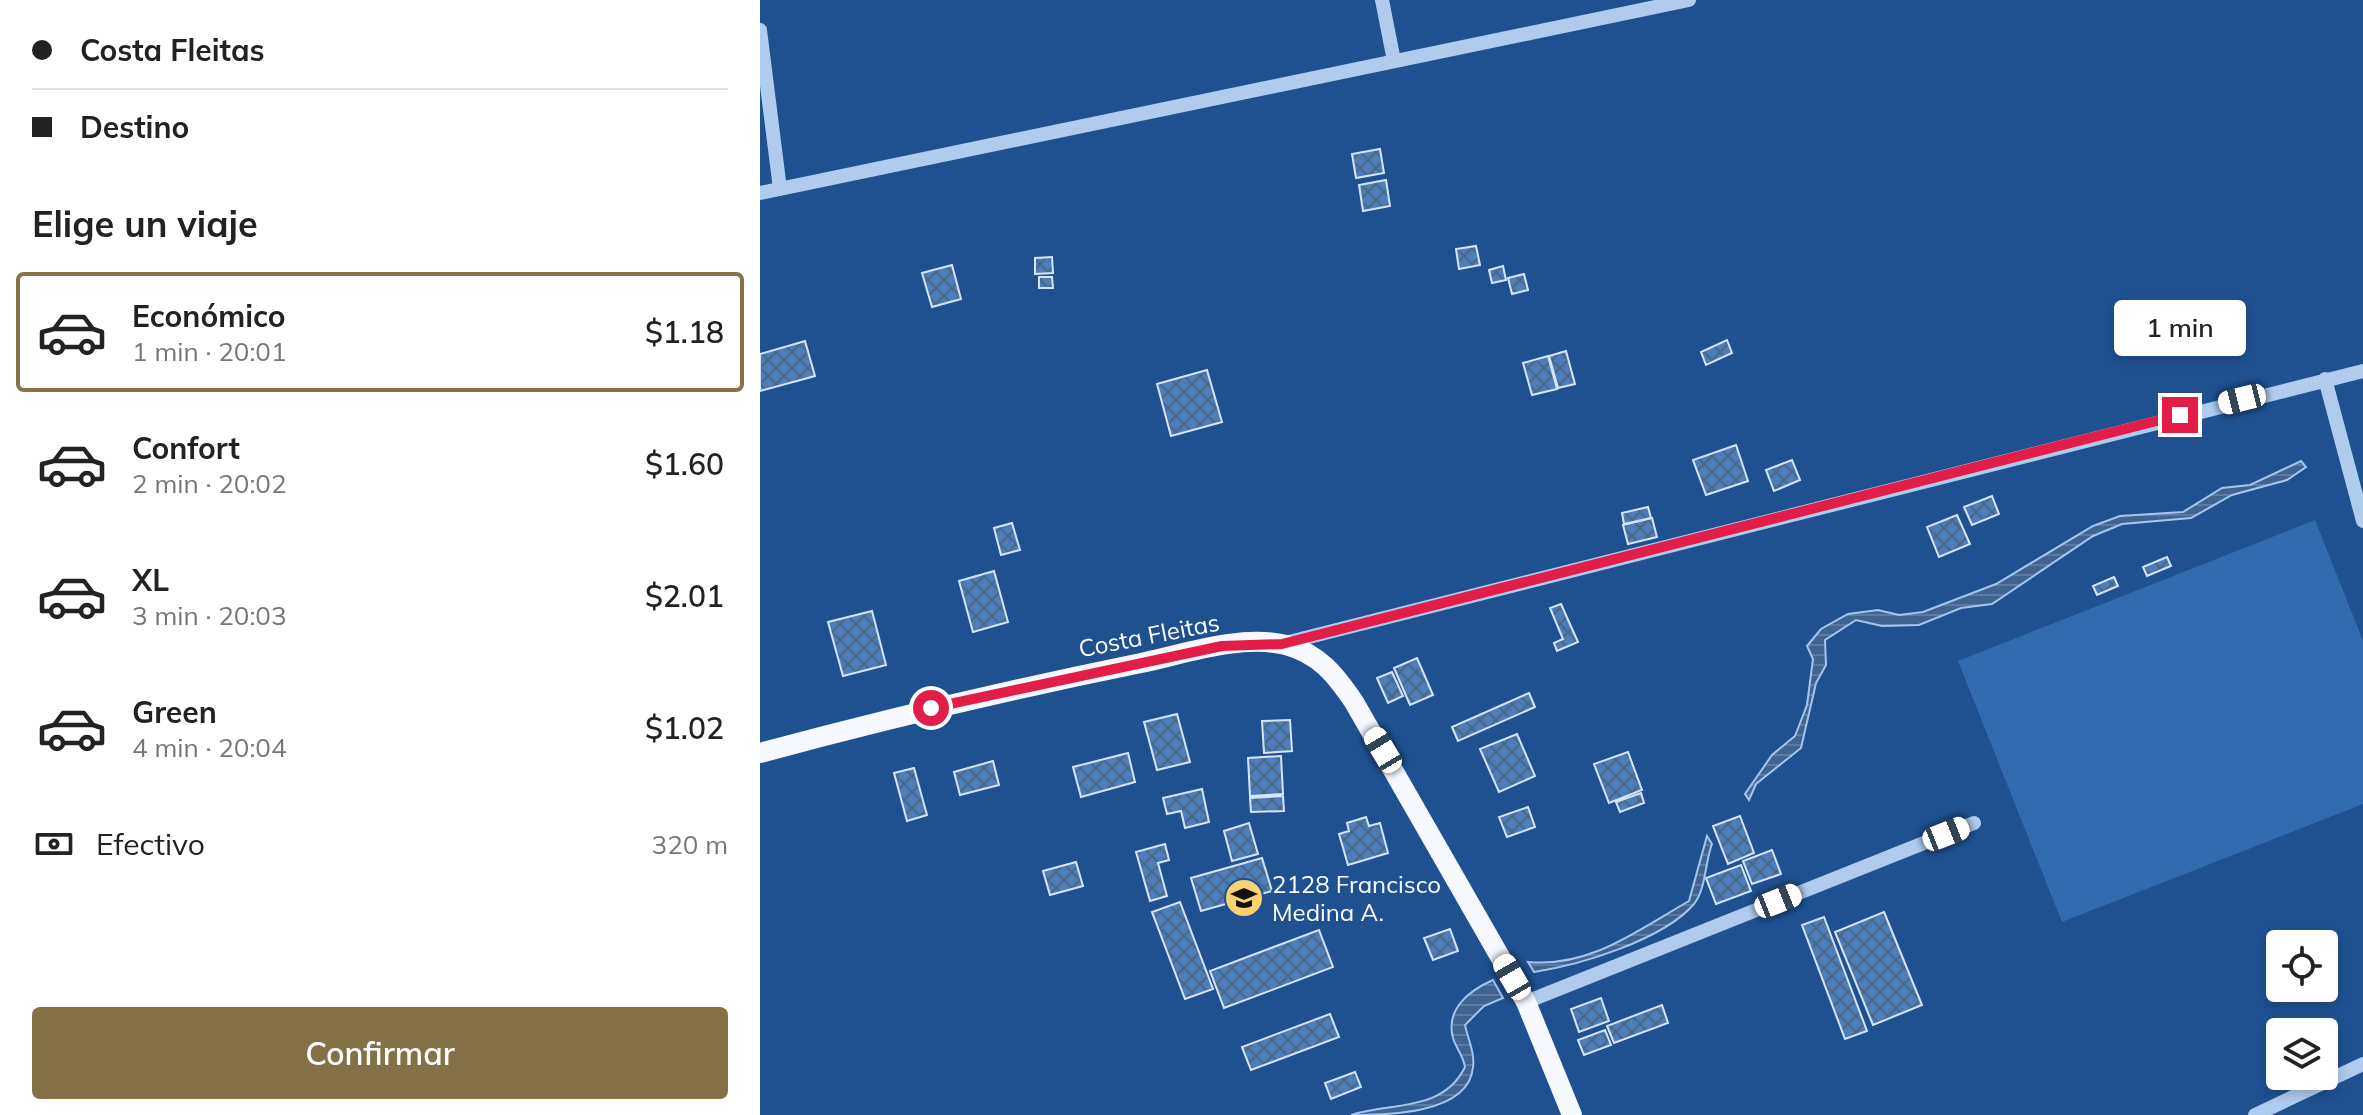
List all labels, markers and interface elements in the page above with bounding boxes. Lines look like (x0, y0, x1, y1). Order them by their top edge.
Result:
text: Costa Fleitas (80, 31, 265, 69)
text: Destino (80, 108, 189, 146)
text: Elige un viaje (32, 201, 258, 246)
icon: car (36, 296, 108, 368)
text: Económico (132, 297, 286, 335)
callout: 1 min (2114, 299, 2246, 355)
text: 1 min (2146, 311, 2214, 344)
text: $1.18 (645, 313, 724, 351)
text: 1 min · 20:01 (132, 335, 287, 368)
car (2216, 382, 2268, 416)
route end (2162, 397, 2198, 433)
icon: car (36, 428, 108, 500)
text: Confort (132, 429, 240, 467)
text: $1.60 (645, 445, 724, 483)
text: 2 min · 20:02 (132, 467, 287, 500)
icon: car (36, 560, 108, 632)
text: XL (132, 561, 169, 599)
text: $2.01 (645, 577, 724, 615)
text: 3 min · 20:03 (132, 599, 287, 632)
street label: Costa Fleitas (1076, 607, 1222, 663)
route start (913, 690, 949, 726)
icon: car (36, 692, 108, 764)
text: Green (132, 693, 217, 731)
text: $1.02 (645, 709, 724, 747)
car (1360, 723, 1406, 777)
text: 4 min · 20:04 (132, 731, 287, 764)
car (1919, 814, 1973, 854)
icon: cash (32, 822, 76, 866)
text: Efectivo (96, 825, 205, 863)
text: 320 m (652, 828, 728, 861)
place label: 2128 Francisco Medina A. (1272, 869, 1441, 927)
school or university icon: 2128 Francisco Medina A. (1223, 877, 1265, 919)
car (1751, 881, 1805, 921)
map controls (2266, 930, 2338, 1090)
button: locate (2266, 930, 2338, 1002)
car (1490, 950, 1534, 1004)
button: Confirmar (32, 1007, 728, 1099)
button: layers (2266, 1018, 2338, 1090)

